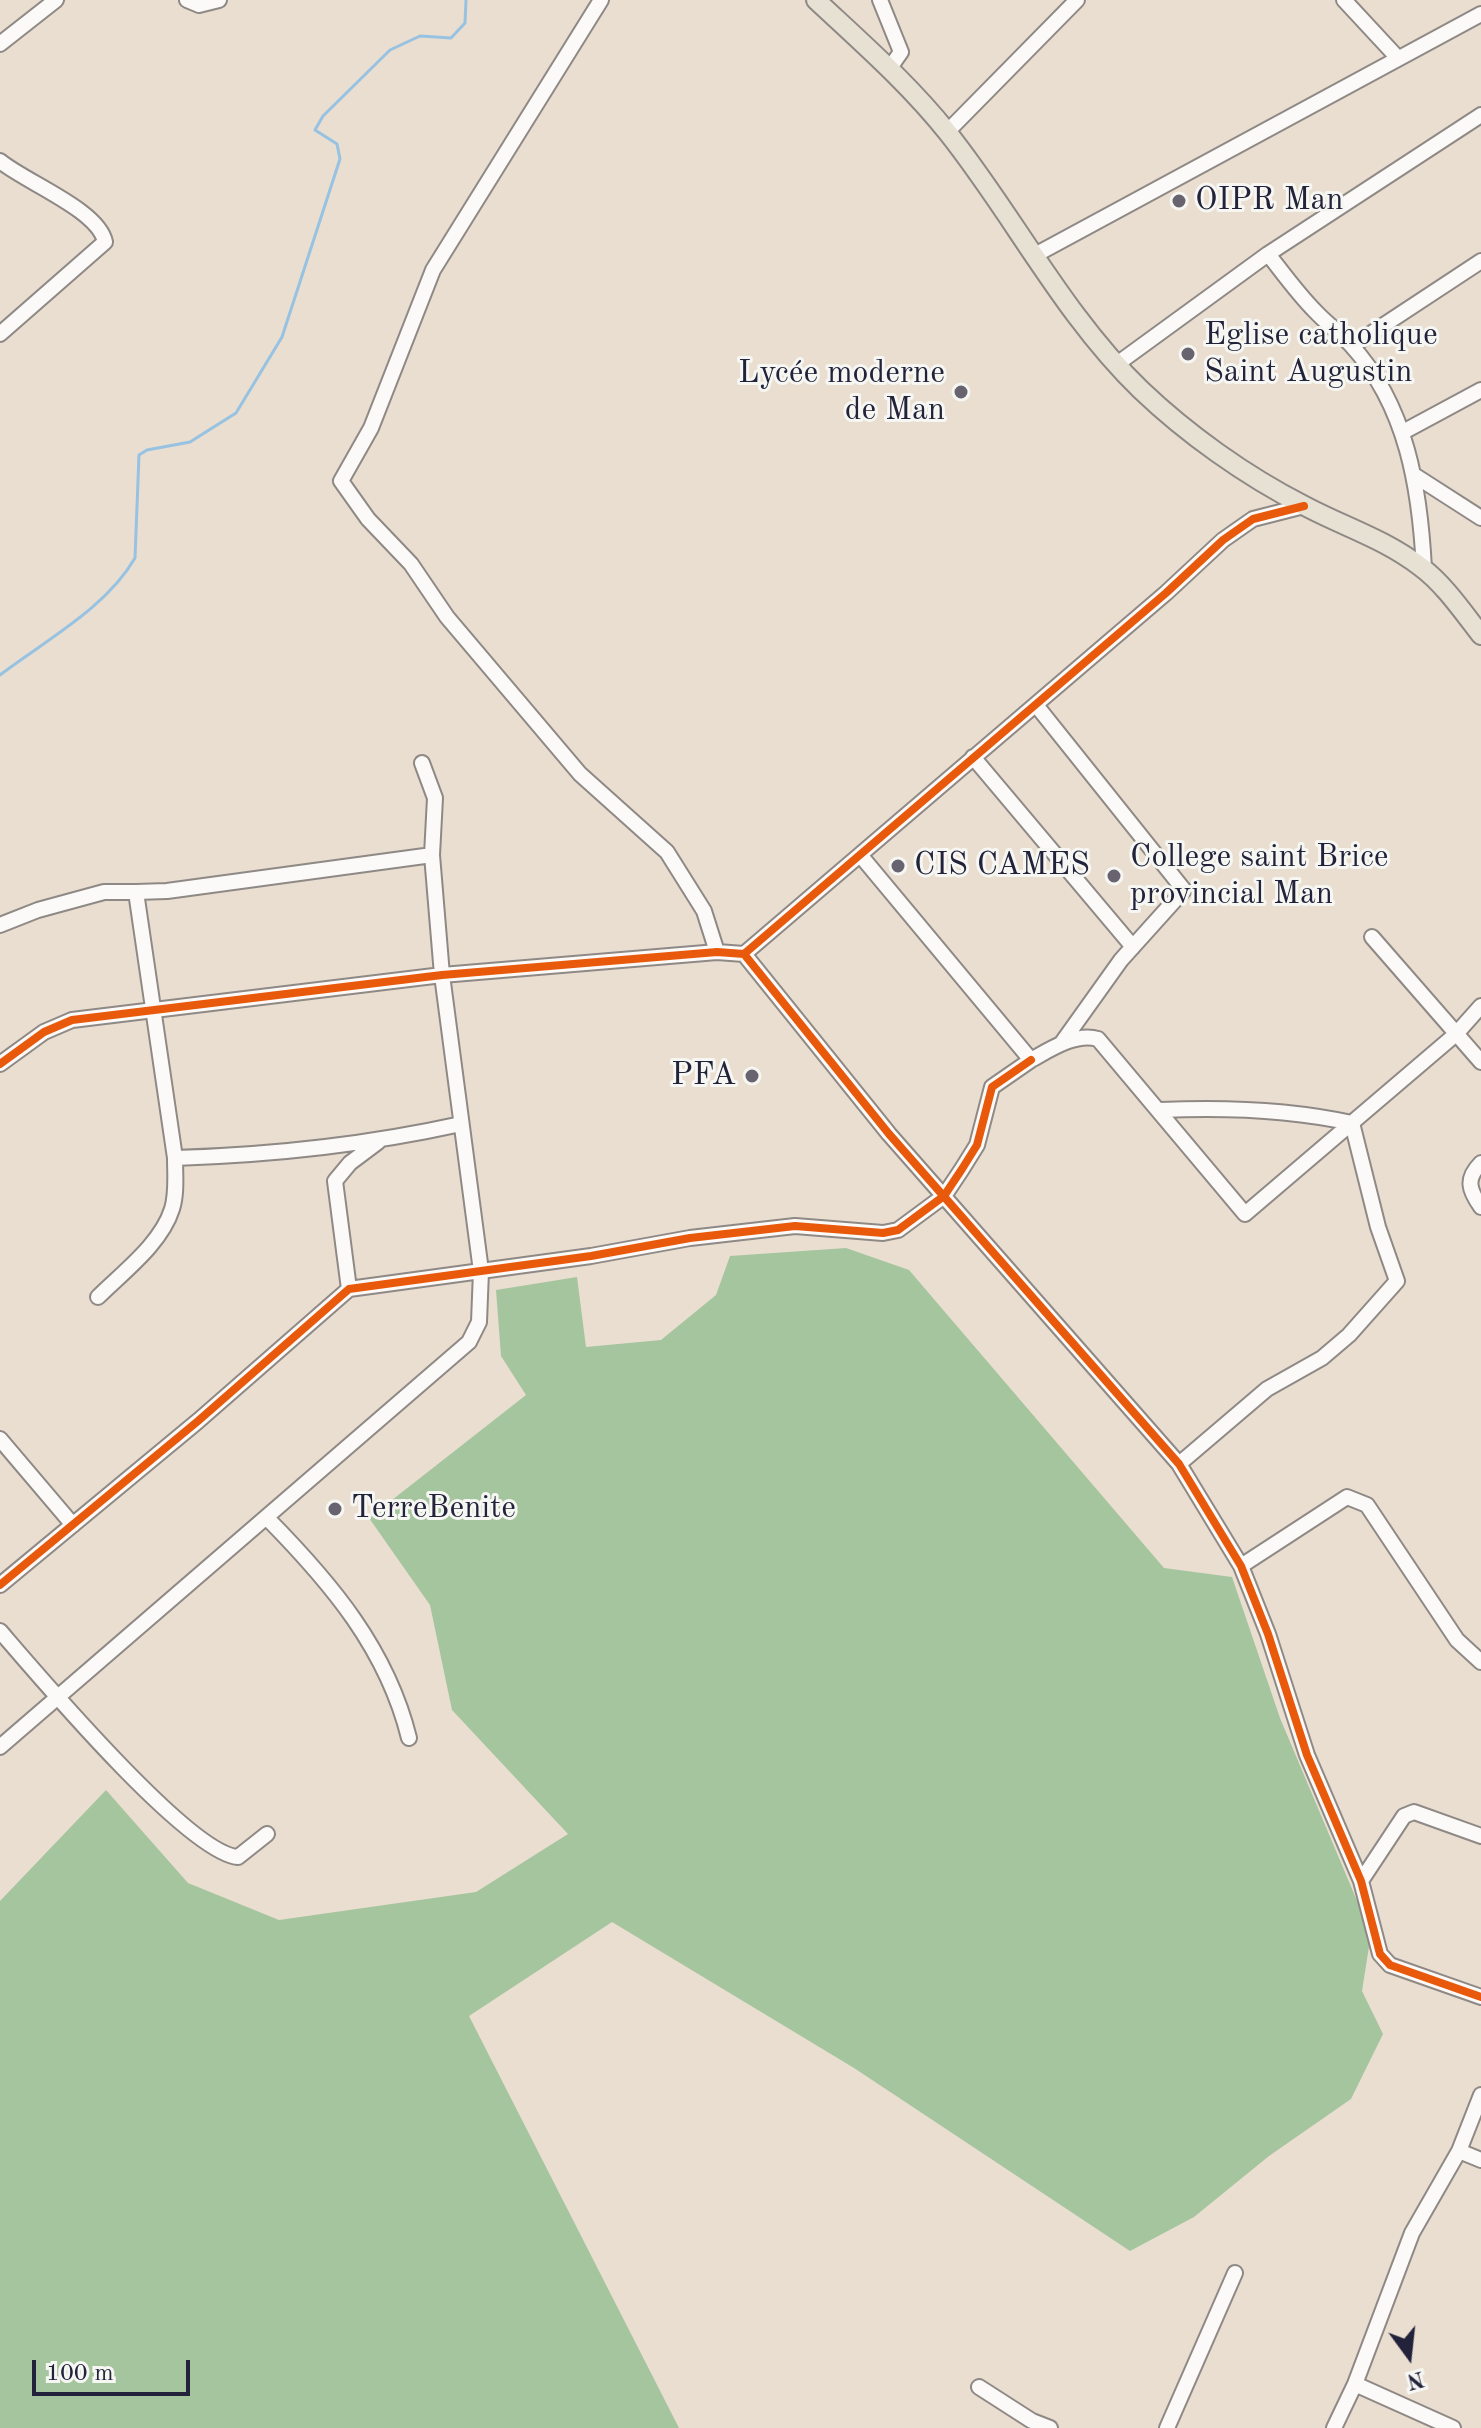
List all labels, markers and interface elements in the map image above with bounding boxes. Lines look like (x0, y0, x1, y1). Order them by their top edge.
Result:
place label: OIPR Man (1195, 182, 1344, 220)
marker: OIPR Man (1170, 192, 1188, 210)
place label: Eglise catholique Saint Augustin (1204, 317, 1438, 392)
marker: Eglise catholique Saint Augustin (1179, 345, 1197, 363)
place label: Lycée moderne de Man (738, 355, 945, 430)
marker: Lycée moderne de Man (952, 383, 970, 401)
place label: College saint Brice provincial Man (1130, 839, 1389, 914)
place label: CIS CAMES (914, 847, 1090, 885)
marker: CIS CAMES (889, 857, 907, 875)
marker: College saint Brice provincial Man (1105, 867, 1123, 885)
place label: PFA (671, 1057, 736, 1095)
marker: PFA (743, 1067, 761, 1085)
place label: TerreBenite (351, 1490, 516, 1528)
marker: TerreBenite (326, 1500, 344, 1518)
north arrow (1369, 2316, 1449, 2396)
scale bar (36, 2344, 194, 2394)
text: 100 m (46, 2362, 114, 2386)
text: N (1404, 2366, 1426, 2392)

